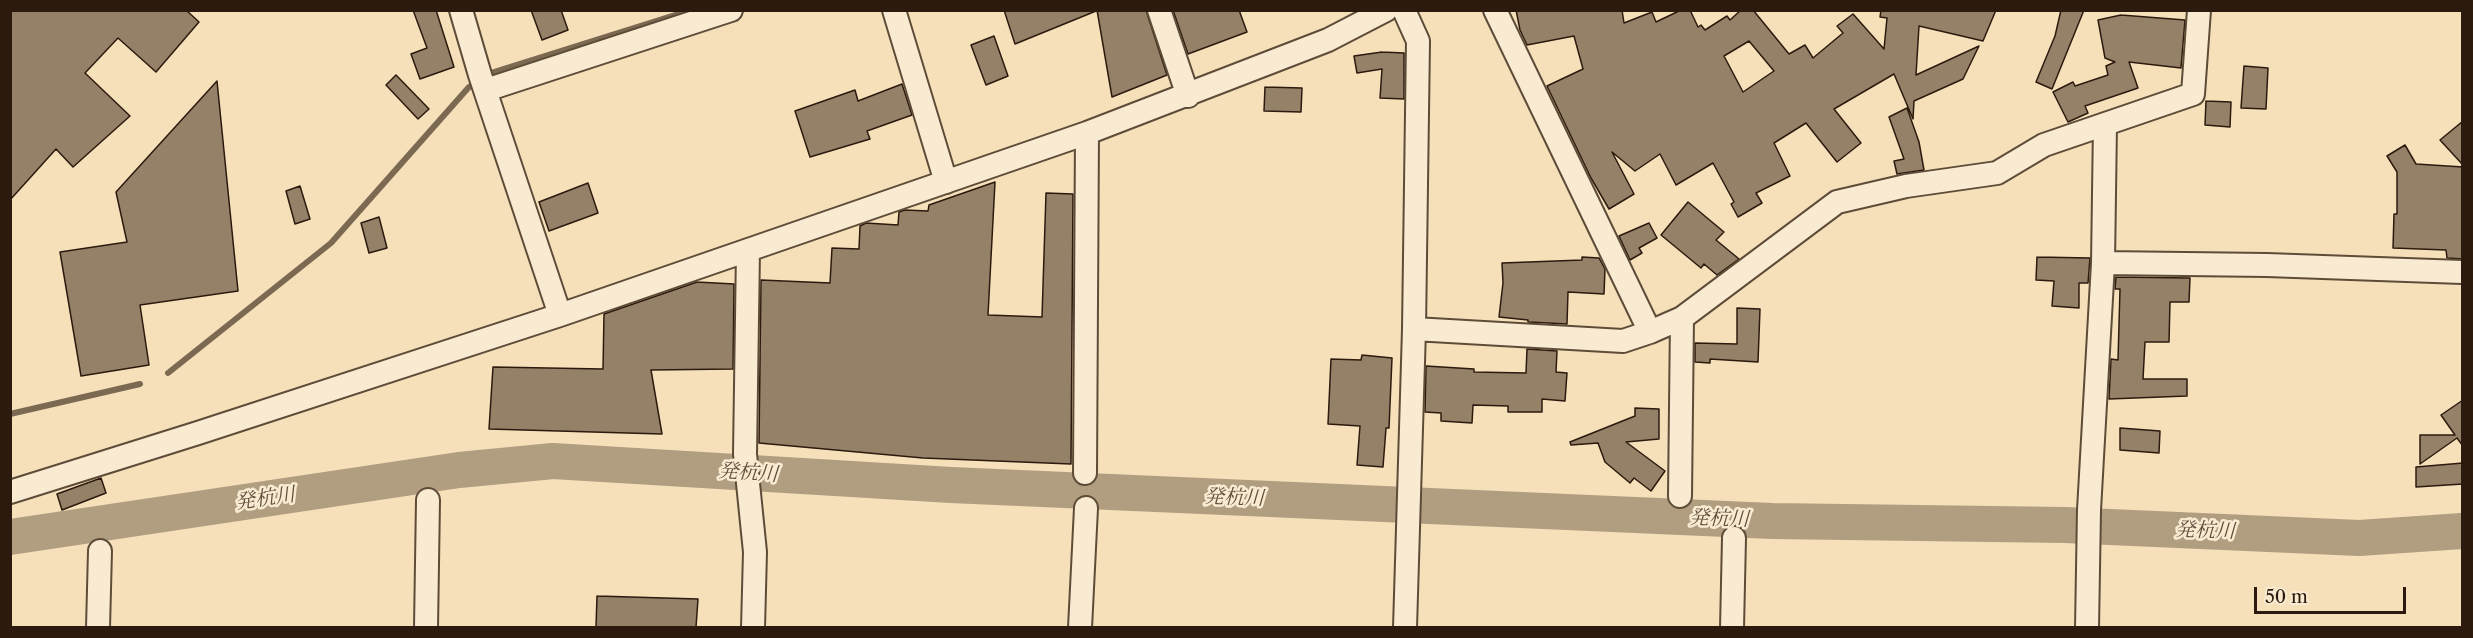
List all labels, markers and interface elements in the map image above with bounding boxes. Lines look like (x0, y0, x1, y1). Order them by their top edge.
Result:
water label: 発杭川 (717, 459, 779, 487)
water label: 発杭川 (234, 483, 296, 515)
water label: 発杭川 (1204, 485, 1264, 511)
water label: 発杭川 (1689, 506, 1749, 532)
water label: 発杭川 (2175, 518, 2235, 544)
scale bar (2257, 575, 2408, 613)
text: 50 m (2265, 586, 2308, 608)

